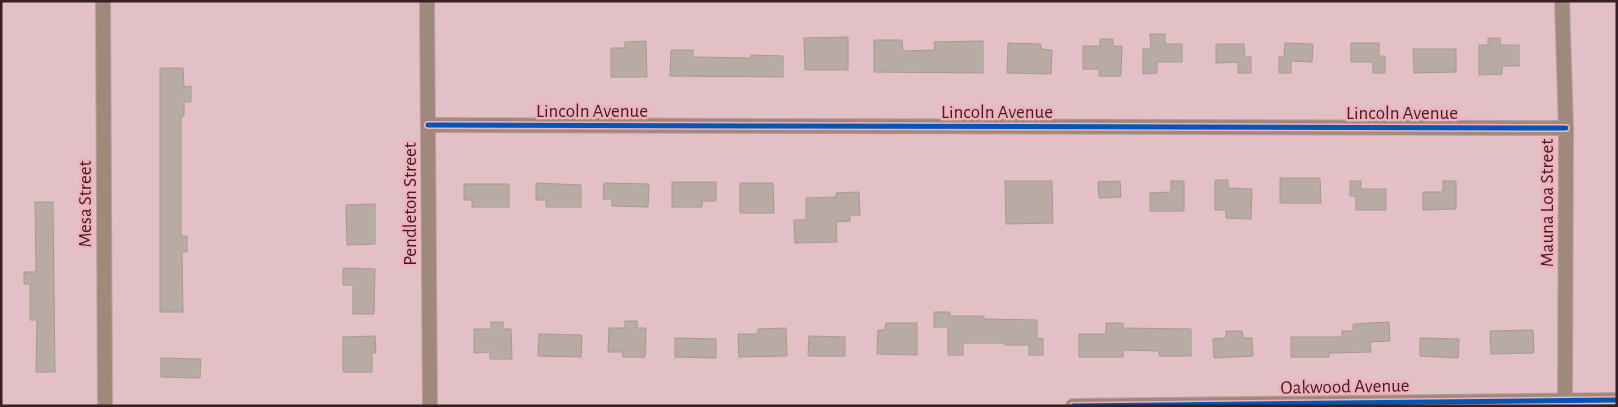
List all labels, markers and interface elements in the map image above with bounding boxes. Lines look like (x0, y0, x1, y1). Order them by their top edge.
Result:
street label: Lincoln Avenue (536, 102, 648, 121)
street label: Lincoln Avenue (941, 103, 1053, 122)
street label: Lincoln Avenue (1346, 104, 1458, 123)
street label: Mauna Loa Street (1538, 139, 1557, 267)
street label: Pendleton Street (401, 142, 420, 266)
street label: Mesa Street (76, 160, 95, 248)
street label: Oakwood Avenue (1280, 376, 1410, 398)

